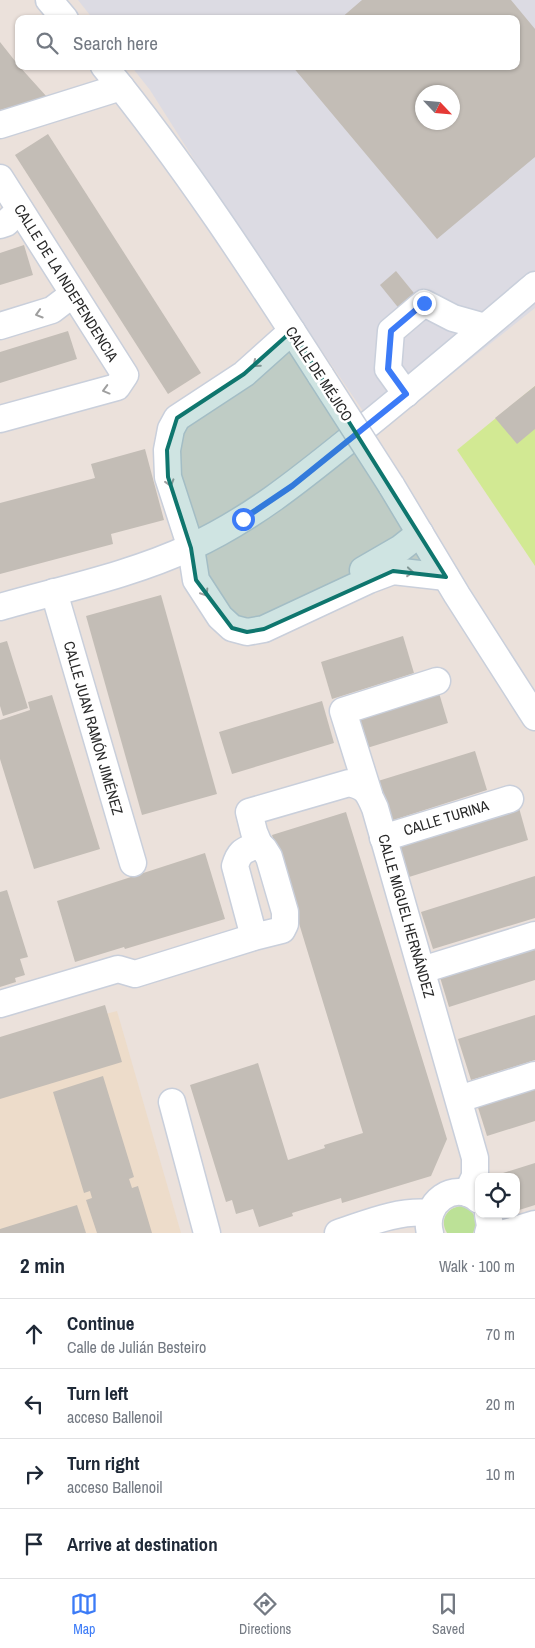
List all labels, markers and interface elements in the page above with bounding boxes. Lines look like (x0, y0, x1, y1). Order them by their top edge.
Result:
search box (15, 15, 520, 70)
icon: search (33, 29, 61, 57)
text: Search here (73, 30, 158, 56)
north arrow (415, 85, 460, 130)
street label: CALLE DE LA INDEPENDENCIA (9, 200, 124, 366)
route end (413, 292, 436, 315)
one-way arrow (35, 308, 43, 318)
street label: CALLE DE MÉJICO (281, 322, 358, 425)
one-way arrow (253, 358, 262, 367)
one-way arrow (101, 384, 110, 395)
one-way arrow (165, 478, 175, 486)
route start (232, 508, 255, 531)
one-way arrow (406, 567, 414, 578)
one-way arrow (199, 588, 208, 597)
street label: CALLE JUAN RAMÓN JIMÉNEZ (59, 639, 128, 818)
street label: CALLE TURINA (401, 794, 492, 840)
street label: CALLE MIGUEL HERNÁNDEZ (373, 832, 440, 1000)
map controls (475, 1173, 520, 1218)
button: locate (475, 1173, 520, 1218)
text: 2 min (20, 1251, 65, 1280)
text: Walk · 100 m (439, 1255, 515, 1277)
text: Continue (67, 1310, 135, 1336)
icon: ahead (20, 1320, 48, 1348)
text: 70 m (486, 1323, 515, 1345)
text: Calle de Julián Besteiro (67, 1336, 206, 1358)
text: Turn left (67, 1380, 128, 1406)
icon: left (20, 1390, 48, 1418)
text: 20 m (486, 1393, 515, 1415)
text: acceso Ballenoil (67, 1406, 163, 1428)
text: Turn right (67, 1450, 139, 1476)
icon: right (20, 1460, 48, 1488)
text: 10 m (486, 1463, 515, 1485)
text: acceso Ballenoil (67, 1476, 163, 1498)
icon: arrive (20, 1530, 48, 1558)
text: Arrive at destination (67, 1531, 218, 1557)
tab: Map (70, 1590, 98, 1638)
tab: Directions (239, 1590, 291, 1638)
tab: Saved (432, 1590, 465, 1638)

